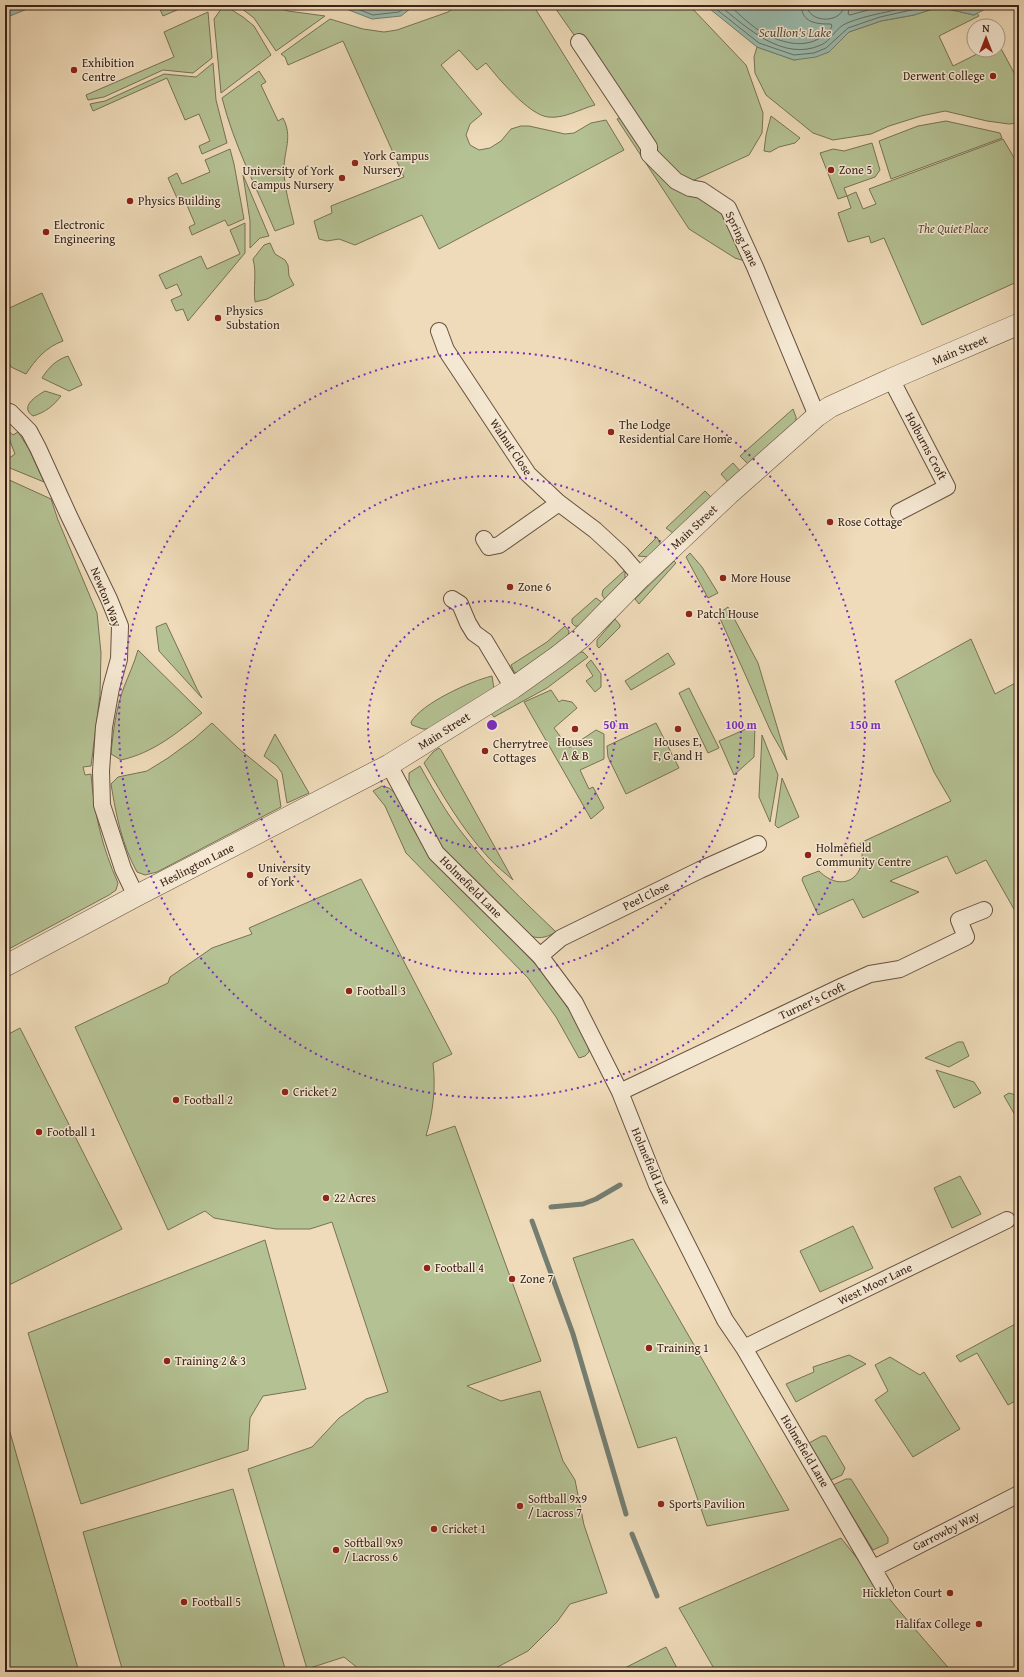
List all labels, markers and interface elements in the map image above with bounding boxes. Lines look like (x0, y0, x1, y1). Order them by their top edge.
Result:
north arrow (966, 18, 1006, 58)
text: N (982, 20, 990, 36)
water label: Scullion's Lake (759, 23, 831, 42)
place label: Exhibition Centre (82, 54, 135, 85)
marker: Exhibition Centre (69, 65, 79, 75)
place label: Derwent College (903, 67, 985, 84)
marker: Derwent College (988, 71, 998, 81)
place label: York Campus Nursery (363, 147, 429, 178)
marker: York Campus Nursery (350, 158, 360, 168)
place label: Zone 5 (839, 161, 872, 178)
place label: University of York Campus Nursery (242, 162, 335, 193)
marker: Zone 5 (826, 165, 836, 175)
marker: University of York Campus Nursery (337, 173, 347, 183)
place label: Physics Building (138, 192, 221, 209)
marker: Physics Building (125, 196, 135, 206)
street label: Spring Lane (722, 208, 763, 270)
place label: Electronic Engineering (54, 216, 115, 247)
park label: The Quiet Place (918, 220, 988, 237)
marker: Electronic Engineering (41, 227, 51, 237)
place label: Physics Substation (226, 302, 280, 333)
marker: Physics Substation (213, 313, 223, 323)
street label: Main Street (930, 330, 991, 369)
street label: Holburns Croft (901, 409, 952, 483)
street label: Walnut Close (486, 415, 537, 479)
place label: The Lodge Residential Care Home (619, 416, 733, 447)
marker: The Lodge Residential Care Home (606, 427, 616, 437)
street label: Main Street (666, 500, 721, 553)
place label: Rose Cottage (838, 513, 903, 530)
marker: Rose Cottage (825, 517, 835, 527)
street label: Newton Way (87, 564, 126, 629)
place label: More House (731, 569, 791, 586)
marker: More House (718, 573, 728, 583)
place label: Zone 6 (518, 578, 551, 595)
marker: Zone 6 (505, 582, 515, 592)
place label: Patch House (697, 605, 759, 622)
marker: Patch House (684, 609, 694, 619)
street label: Main Street (414, 707, 474, 753)
text: 50 m (603, 716, 629, 733)
text: 100 m (725, 716, 758, 733)
text: 150 m (849, 716, 882, 733)
centre of rings (485, 718, 499, 732)
marker: Houses A & B (570, 724, 580, 734)
marker: Houses E, F, G and H (673, 724, 683, 734)
place label: Houses A & B (557, 733, 593, 764)
place label: Houses E, F, G and H (653, 733, 703, 764)
place label: Cherrytree Cottages (493, 735, 548, 766)
marker: Cherrytree Cottages (480, 746, 490, 756)
street label: Heslington Lane (157, 838, 237, 891)
place label: Holmefield Community Centre (816, 839, 912, 870)
marker: Holmefield Community Centre (803, 850, 813, 860)
street label: Holmefield Lane (436, 852, 507, 922)
place label: University of York (258, 859, 311, 890)
marker: University of York (245, 870, 255, 880)
street label: Peel Close (620, 877, 672, 914)
street label: Turner's Croft (776, 977, 848, 1023)
place label: Football 3 (357, 982, 406, 999)
marker: Football 3 (344, 986, 354, 996)
place label: Cricket 2 (293, 1083, 337, 1100)
marker: Cricket 2 (280, 1087, 290, 1097)
place label: Football 2 (184, 1091, 233, 1108)
marker: Football 2 (171, 1095, 181, 1105)
place label: Football 1 (47, 1123, 96, 1140)
street label: Holmefield Lane (628, 1125, 675, 1207)
marker: Football 1 (34, 1127, 44, 1137)
place label: 22 Acres (334, 1189, 376, 1206)
marker: 22 Acres (321, 1193, 331, 1203)
street label: West Moor Lane (835, 1258, 915, 1309)
place label: Football 4 (435, 1259, 484, 1276)
marker: Football 4 (422, 1263, 432, 1273)
place label: Zone 7 (520, 1270, 553, 1287)
marker: Zone 7 (507, 1274, 517, 1284)
place label: Training 1 (657, 1339, 709, 1356)
marker: Training 1 (644, 1343, 654, 1353)
place label: Training 2 & 3 (175, 1352, 246, 1369)
marker: Training 2 & 3 (162, 1356, 172, 1366)
street label: Holmefield Lane (777, 1411, 834, 1491)
place label: Softball 9x9 / Lacross 7 (528, 1490, 587, 1521)
place label: Sports Pavilion (669, 1495, 745, 1512)
marker: Sports Pavilion (656, 1499, 666, 1509)
marker: Softball 9x9 / Lacross 7 (515, 1501, 525, 1511)
street label: Garrowby Way (909, 1506, 982, 1555)
place label: Cricket 1 (442, 1520, 486, 1537)
marker: Cricket 1 (429, 1524, 439, 1534)
place label: Softball 9x9 / Lacross 6 (344, 1534, 403, 1565)
marker: Softball 9x9 / Lacross 6 (331, 1545, 341, 1555)
place label: Hickleton Court (862, 1584, 943, 1601)
marker: Hickleton Court (945, 1588, 955, 1598)
place label: Football 5 (192, 1593, 241, 1610)
marker: Football 5 (179, 1597, 189, 1607)
place label: Halifax College (896, 1615, 971, 1632)
marker: Halifax College (974, 1619, 984, 1629)

